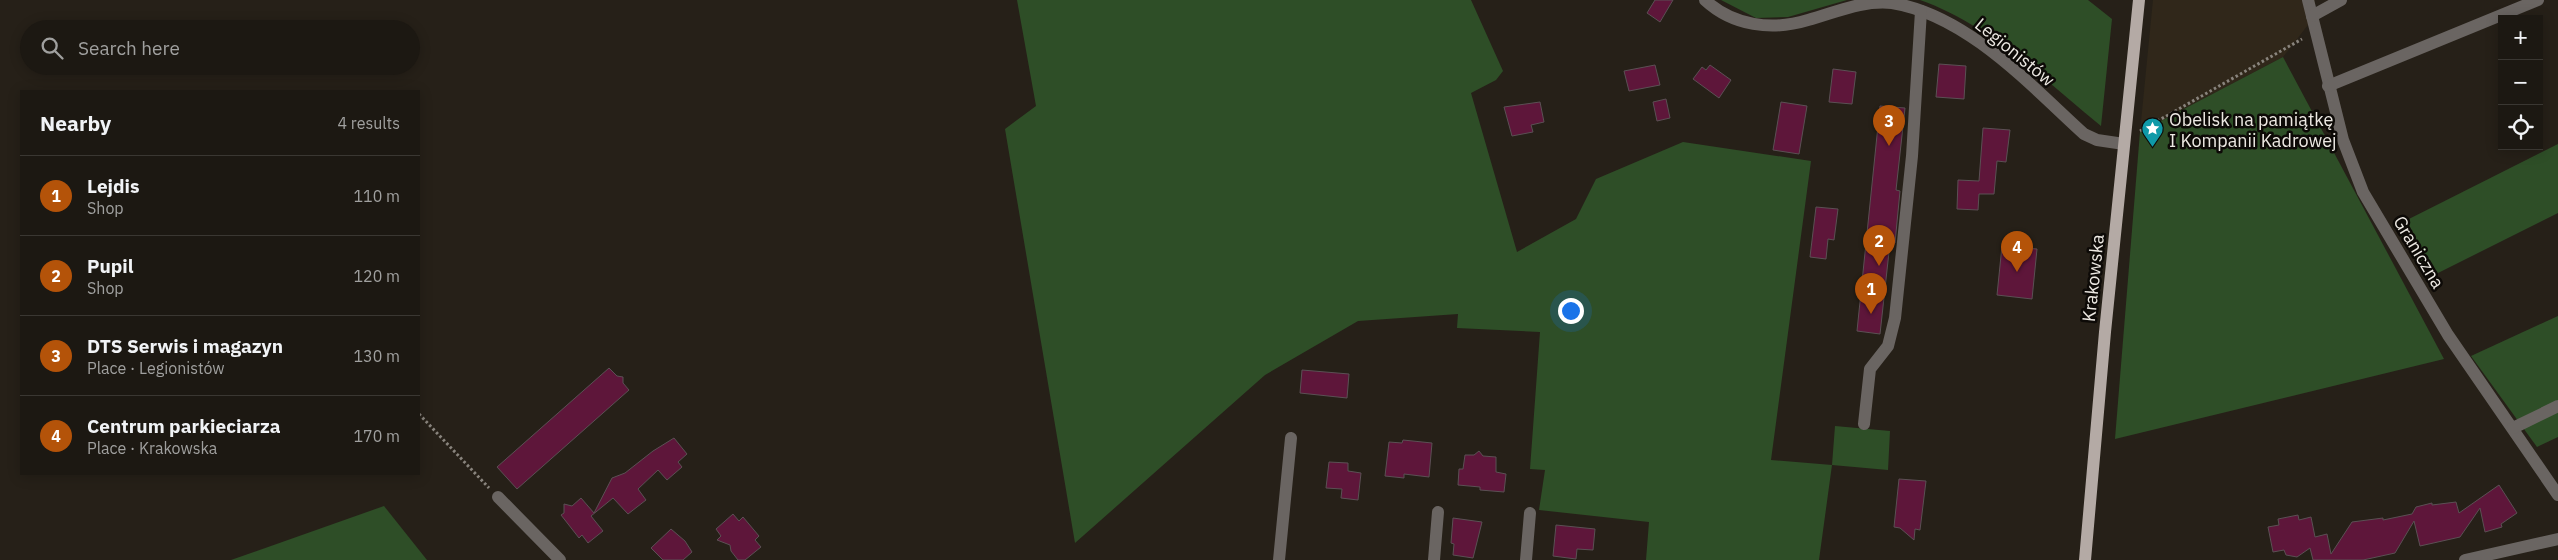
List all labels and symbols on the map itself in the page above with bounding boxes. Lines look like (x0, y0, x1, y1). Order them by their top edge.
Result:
street label: Legionistów (1970, 13, 2060, 91)
pin: 3 (1873, 105, 1905, 146)
place label: Obelisk na pamiątkę I Kompanii Kadrowej (2169, 108, 2337, 152)
place icon: Obelisk na pamiątkę I Kompanii Kadrowej (2141, 117, 2165, 148)
street label: Graniczna (2388, 212, 2450, 293)
pin: 2 (1863, 225, 1895, 266)
pin: 4 (2001, 231, 2033, 272)
street label: Krakowska (2077, 233, 2109, 323)
pin: 1 (1855, 273, 1887, 314)
your location (1558, 298, 1584, 324)

